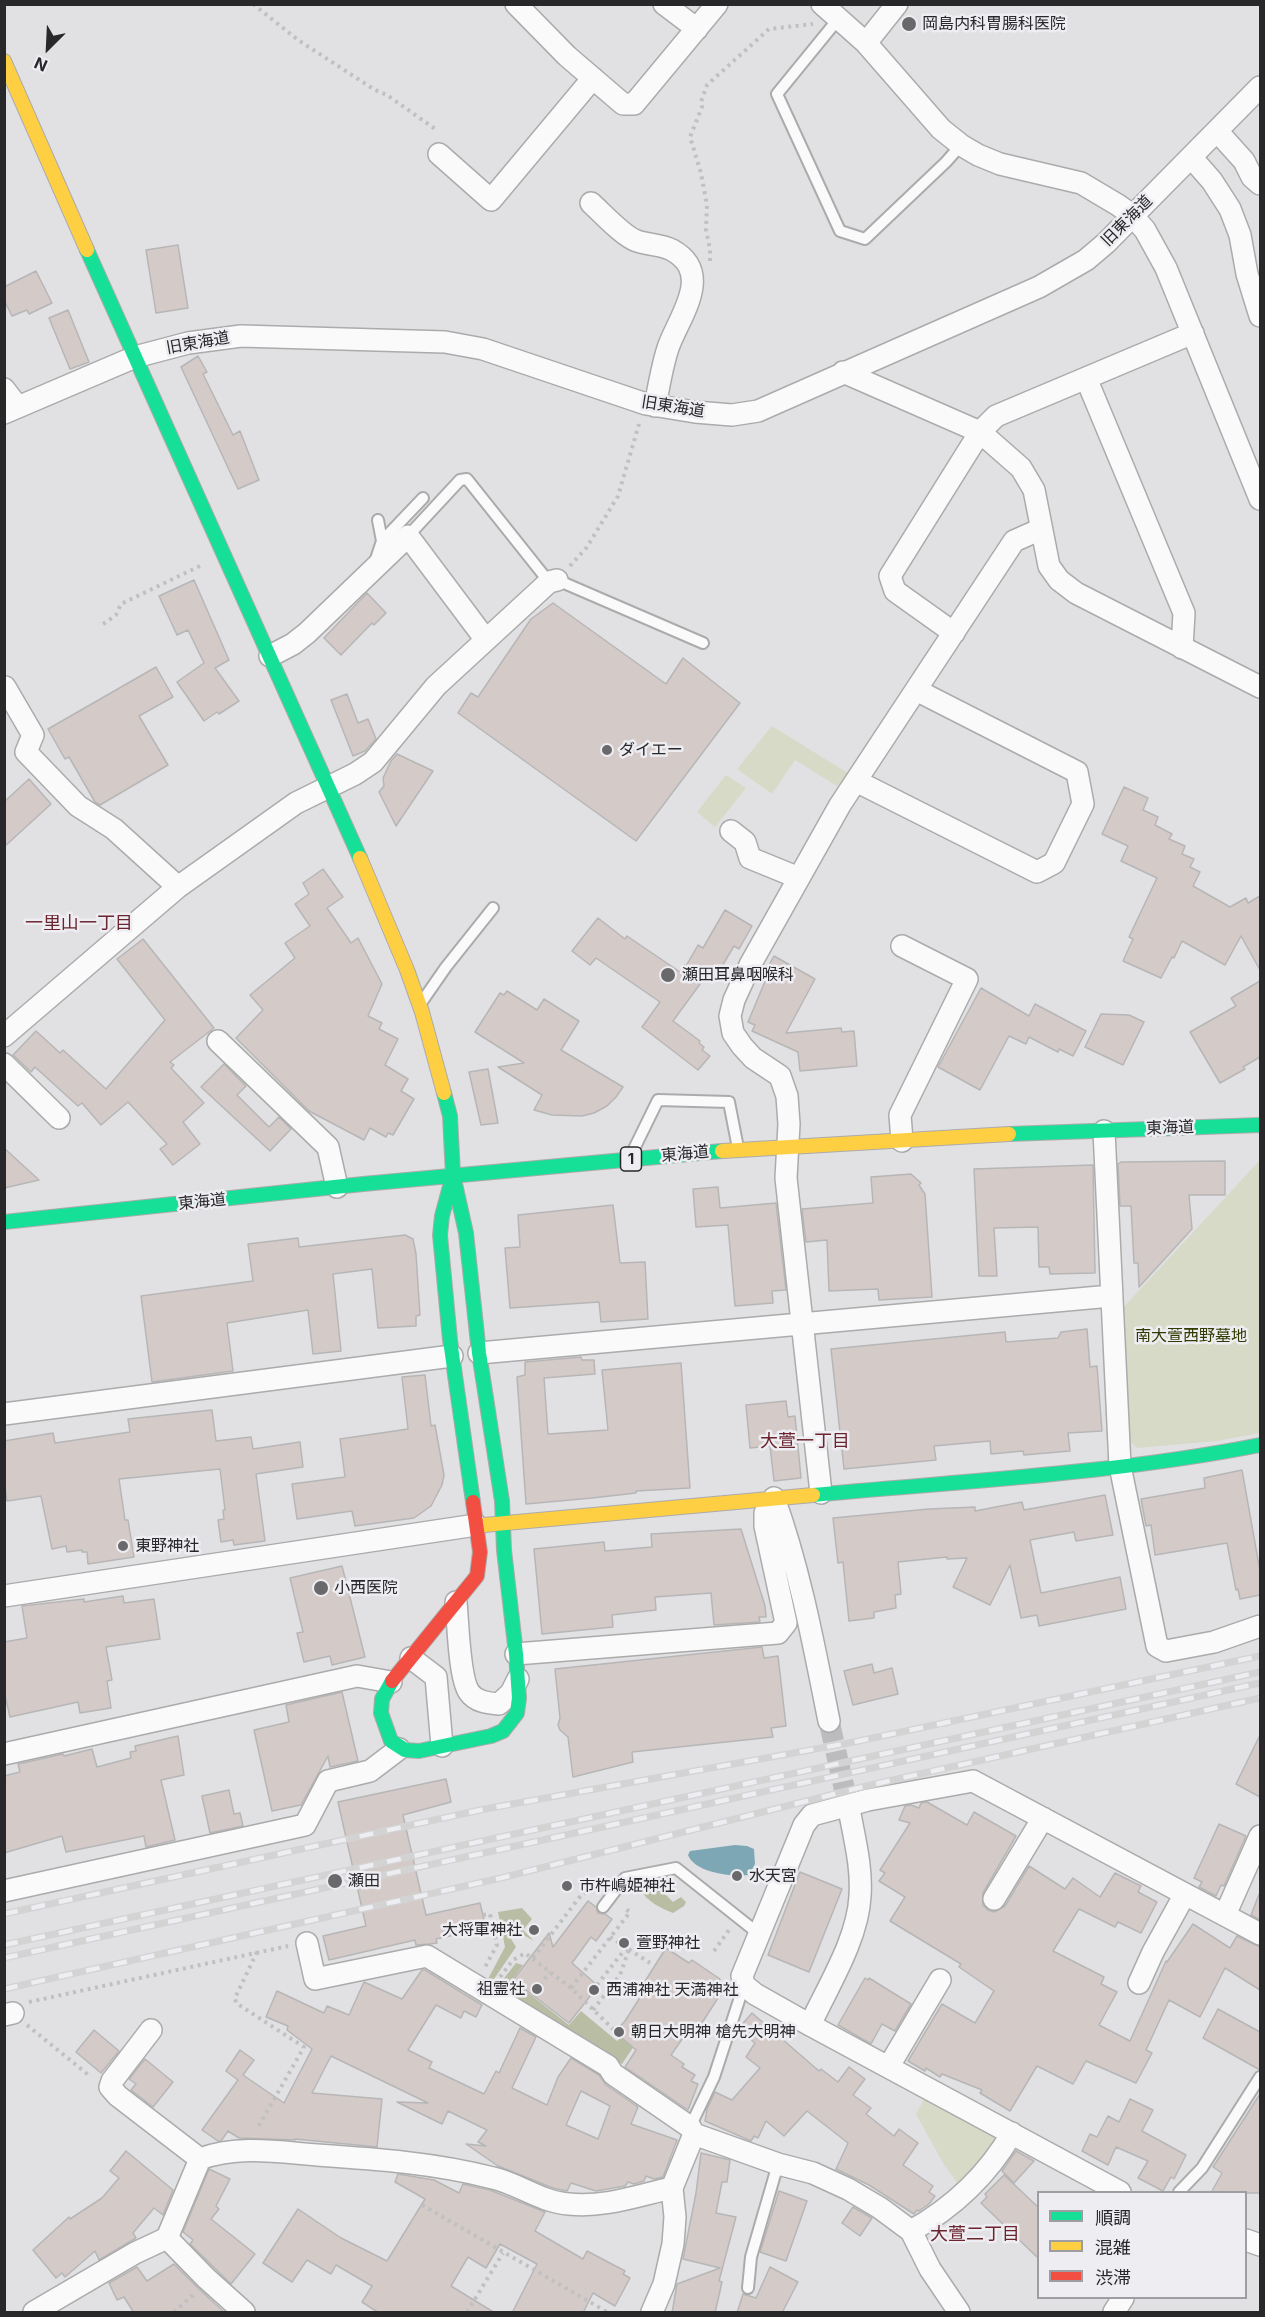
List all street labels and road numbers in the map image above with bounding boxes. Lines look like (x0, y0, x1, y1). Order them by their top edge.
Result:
street label: 旧東海道 (1098, 192, 1156, 250)
street label: 旧東海道 (165, 328, 231, 358)
street label: 旧東海道 (640, 393, 706, 421)
street label: 東海道 (1146, 1118, 1194, 1138)
street label: 東海道 (660, 1142, 710, 1166)
road number: 1 (620, 1147, 642, 1171)
street label: 東海道 (177, 1190, 227, 1214)

